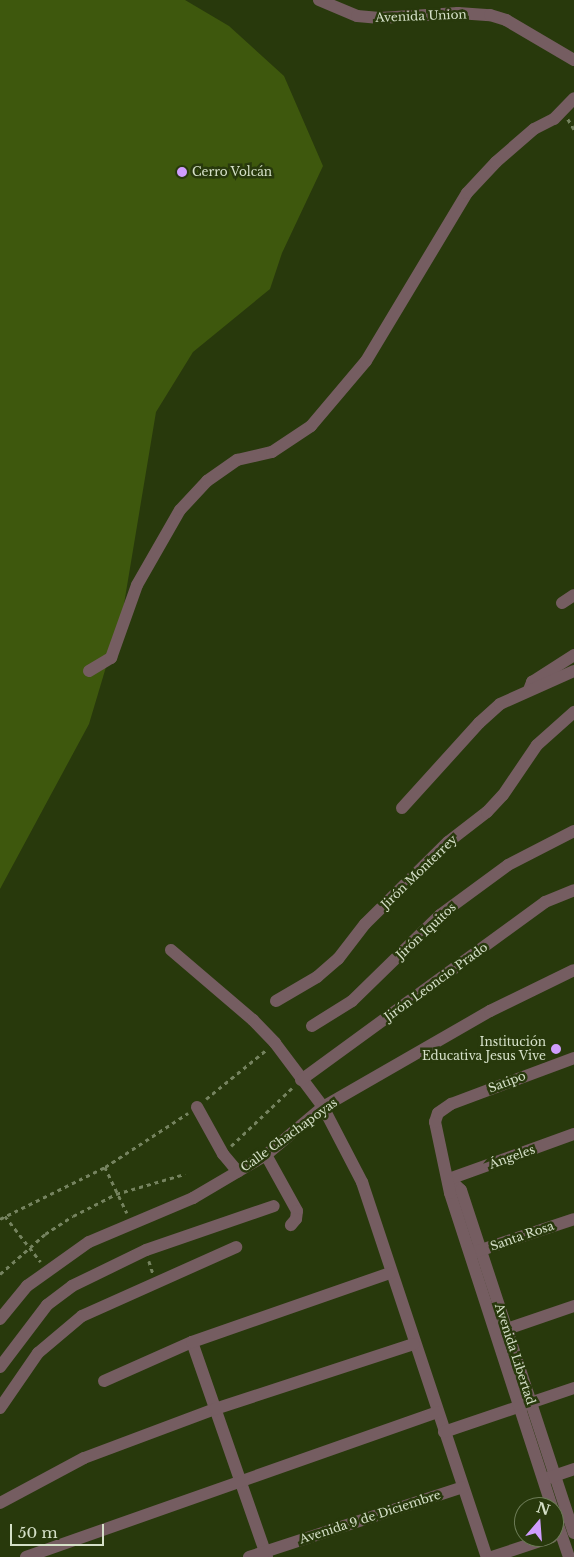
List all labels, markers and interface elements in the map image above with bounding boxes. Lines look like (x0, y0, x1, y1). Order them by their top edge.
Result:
street label: Avenida Union (375, 7, 467, 25)
place label: Cerro Volcán (192, 165, 273, 179)
marker: Cerro Volcán (176, 166, 188, 178)
street label: Jirón Monterrey (378, 832, 460, 912)
street label: Jirón Iquitos (393, 900, 459, 962)
street label: Jirón Leoncio Prado (382, 940, 490, 1024)
place label: Institución Educativa Jesus Vive (421, 1035, 546, 1063)
marker: Institución Educativa Jesus Vive (550, 1043, 562, 1055)
street label: Satipo (486, 1068, 528, 1096)
street label: Calle Chachapoyas (238, 1095, 340, 1175)
street label: Ángeles (487, 1142, 537, 1172)
street label: Santa Rosa (488, 1218, 556, 1254)
street label: Avenida Libertad (492, 1302, 538, 1406)
street label: Avenida 9 de Diciembre (297, 1487, 443, 1547)
north arrow (514, 1497, 564, 1547)
text: N (534, 1498, 552, 1519)
scale bar (12, 1514, 106, 1546)
text: 50 m (18, 1523, 58, 1542)

